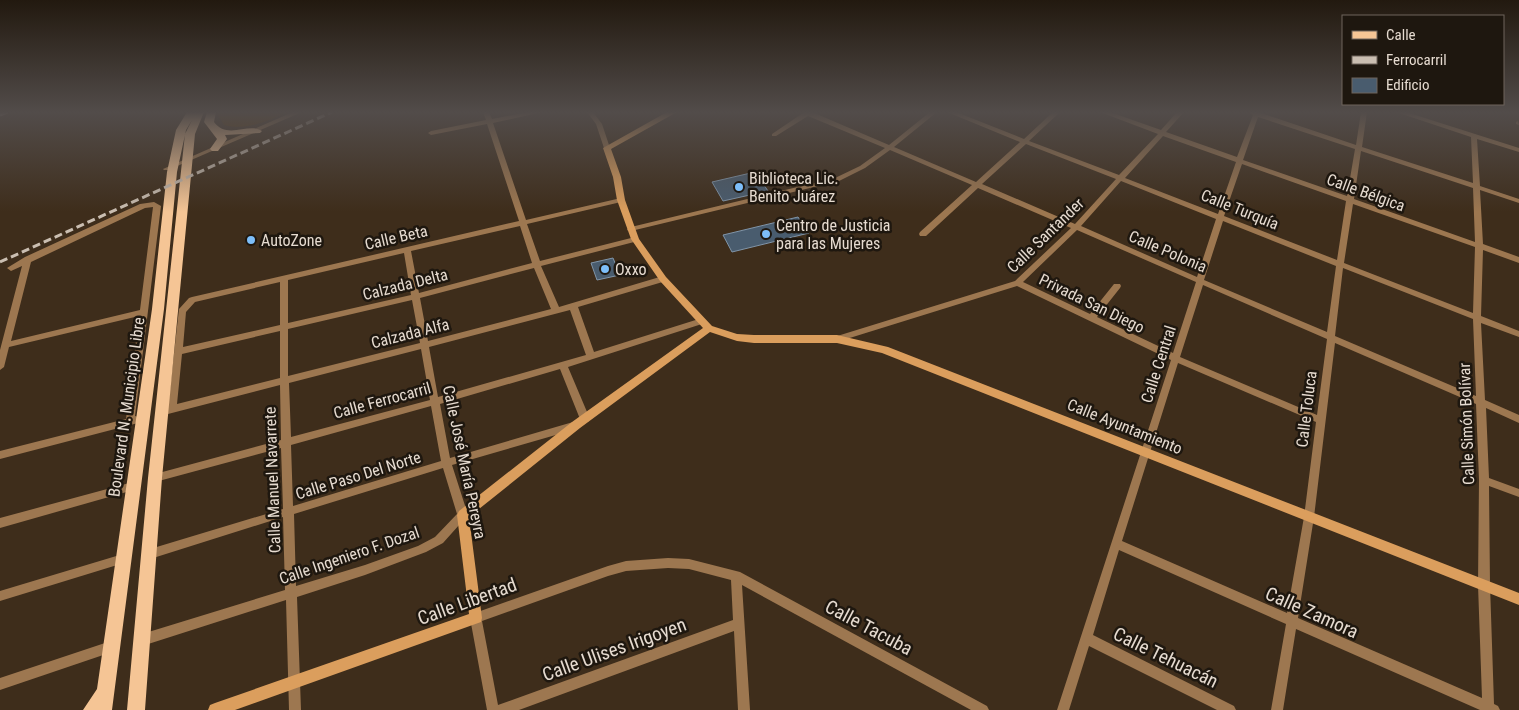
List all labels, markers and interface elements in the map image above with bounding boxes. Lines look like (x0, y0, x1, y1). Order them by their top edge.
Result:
legend (1342, 15, 1504, 105)
text: Calle (1386, 26, 1416, 44)
text: Ferrocarril (1386, 51, 1447, 69)
text: Edificio (1386, 76, 1429, 94)
place label: Biblioteca Lic. Benito Juárez (749, 169, 839, 206)
street label: Calle Bélgica (1324, 170, 1408, 215)
marker: Biblioteca Lic. Benito Juárez (733, 181, 745, 193)
street label: Calle Turquía (1198, 185, 1281, 234)
street label: Calle Santander (1003, 194, 1088, 277)
place label: Centro de Justicia para las Mujeres (776, 216, 890, 253)
street label: Calle Beta (363, 221, 429, 254)
street label: Calle Polonia (1126, 227, 1210, 276)
marker: Centro de Justicia para las Mujeres (760, 228, 772, 240)
place label: AutoZone (261, 231, 322, 250)
marker: AutoZone (245, 234, 257, 246)
place label: Oxxo (615, 260, 647, 279)
marker: Oxxo (599, 263, 611, 275)
street label: Calzada Delta (361, 265, 450, 304)
street label: Privada San Diego (1036, 270, 1147, 337)
street label: Calzada Alfa (369, 315, 451, 352)
street label: Boulevard N. Municipio Libre (104, 316, 149, 498)
street label: Calle Central (1137, 323, 1180, 405)
street label: Calle Simón Bolívar (1455, 362, 1478, 485)
street label: Calle Toluca (1292, 370, 1321, 448)
street label: Calle Ferrocarril (331, 378, 433, 423)
street label: Calle José María Pereyra (439, 384, 490, 541)
street label: Calle Ayuntamiento (1065, 395, 1185, 458)
street label: Calle Manuel Navarrete (260, 406, 285, 554)
street label: Calle Paso Del Norte (293, 447, 423, 504)
street label: Calle Ingeniero F. Dozal (277, 523, 422, 588)
street label: Calle Libertad (414, 573, 520, 630)
street label: Calle Zamora (1262, 582, 1362, 643)
street label: Calle Tacuba (821, 595, 916, 660)
street label: Calle Ulises Irigoyen (539, 613, 689, 686)
street label: Calle Tehuacán (1110, 622, 1222, 693)

